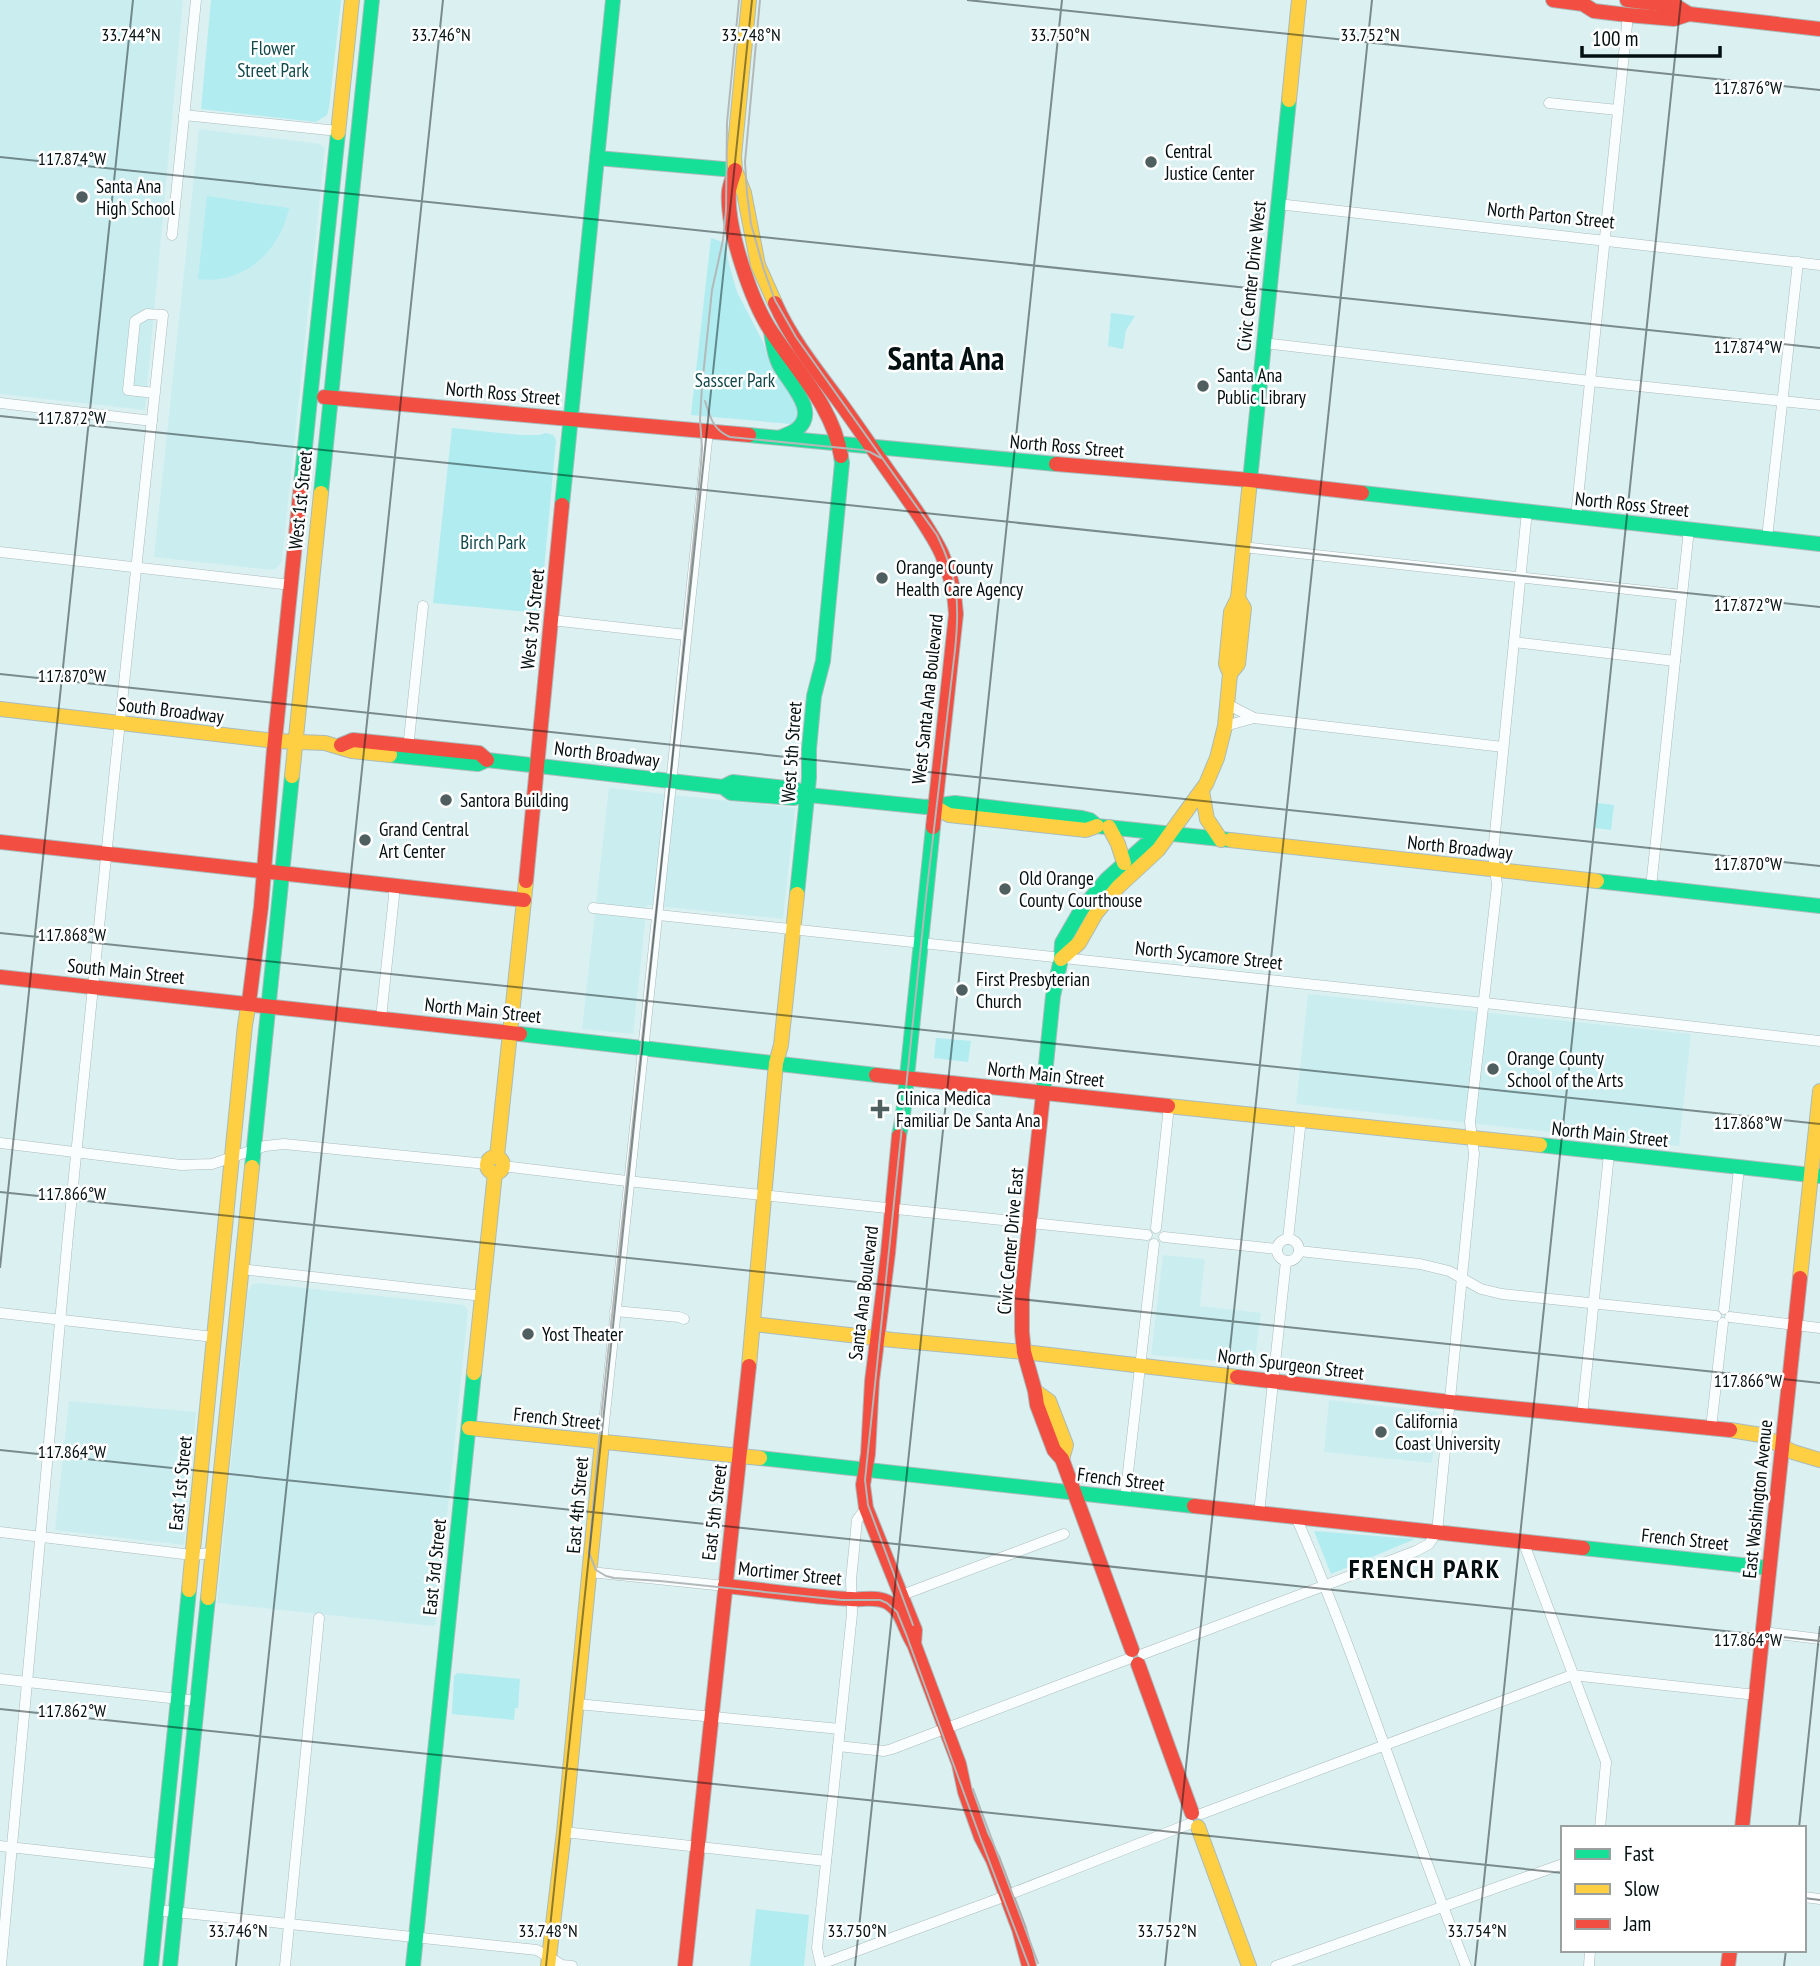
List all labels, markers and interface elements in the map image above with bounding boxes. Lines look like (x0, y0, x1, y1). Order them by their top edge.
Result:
scale bar (1582, 14, 1720, 58)
text: 33.744°N (101, 23, 161, 46)
text: 33.746°N (411, 23, 471, 46)
text: 33.748°N (721, 23, 781, 46)
text: 33.750°N (1030, 23, 1090, 46)
text: 33.752°N (1340, 23, 1400, 46)
text: 100 m (1592, 25, 1638, 52)
park label: Flower Street Park (237, 36, 309, 82)
text: 117.876°W (1714, 76, 1782, 99)
place label: Central Justice Center (1164, 139, 1255, 185)
text: 117.874°W (38, 147, 106, 170)
marker: Central Justice Center (1143, 154, 1159, 170)
place label: Santa Ana High School (96, 174, 176, 220)
marker: Santa Ana High School (74, 189, 90, 205)
street label: North Parton Street (1486, 196, 1617, 234)
street label: Civic Center Drive West (1231, 199, 1271, 352)
text: 117.874°W (1714, 335, 1782, 358)
district label: Santa Ana (888, 336, 1004, 379)
place label: Santa Ana Public Library (1217, 363, 1307, 409)
park label: Sasscer Park (695, 368, 776, 392)
street label: North Ross Street (445, 376, 562, 410)
marker: Santa Ana Public Library (1195, 378, 1211, 394)
text: 117.872°W (38, 406, 106, 429)
street label: North Ross Street (1009, 429, 1126, 463)
street label: West 1st Street (283, 449, 317, 551)
street label: North Ross Street (1574, 486, 1691, 522)
park label: Birch Park (460, 530, 526, 554)
place label: Orange County Health Care Agency (896, 555, 1024, 601)
street label: West 3rd Street (515, 567, 549, 670)
marker: Orange County Health Care Agency (874, 570, 890, 586)
text: 117.872°W (1714, 593, 1782, 616)
street label: West Santa Ana Boulevard (906, 613, 948, 785)
text: 117.870°W (38, 664, 106, 687)
street label: South Broadway (117, 692, 226, 728)
street label: West 5th Street (776, 700, 807, 803)
street label: North Broadway (553, 736, 662, 772)
place label: Santora Building (460, 788, 569, 812)
marker: Santora Building (438, 792, 454, 808)
place label: Grand Central Art Center (379, 817, 469, 863)
street label: North Broadway (1406, 830, 1515, 865)
marker: Grand Central Art Center (357, 832, 373, 848)
text: 117.870°W (1714, 852, 1782, 875)
place label: Old Orange County Courthouse (1019, 866, 1142, 912)
marker: Old Orange County Courthouse (997, 881, 1013, 897)
text: 117.868°W (38, 923, 106, 946)
street label: North Sycamore Street (1134, 935, 1285, 975)
street label: South Main Street (66, 953, 187, 989)
place label: First Presbyterian Church (976, 967, 1090, 1013)
marker: First Presbyterian Church (954, 982, 970, 998)
street label: North Main Street (423, 992, 543, 1028)
place label: Orange County School of the Arts (1507, 1046, 1623, 1092)
street label: North Main Street (986, 1056, 1106, 1092)
marker: Orange County School of the Arts (1485, 1061, 1501, 1077)
place label: Clinica Medica Familiar De Santa Ana (896, 1086, 1041, 1132)
marker: Clinica Medica Familiar De Santa Ana (870, 1099, 890, 1119)
text: 117.868°W (1714, 1111, 1782, 1134)
street label: North Main Street (1550, 1116, 1670, 1152)
street label: Civic Center Drive East (992, 1166, 1028, 1315)
text: 117.866°W (38, 1182, 106, 1205)
street label: Santa Ana Boulevard (843, 1224, 883, 1362)
place label: Yost Theater (542, 1322, 624, 1346)
marker: Yost Theater (520, 1326, 536, 1342)
street label: North Spurgeon Street (1216, 1343, 1366, 1385)
text: 117.866°W (1714, 1369, 1782, 1392)
street label: French Street (512, 1401, 603, 1435)
place label: California Coast University (1395, 1409, 1501, 1455)
street label: East Washington Avenue (1737, 1418, 1777, 1580)
marker: California Coast University (1373, 1424, 1389, 1440)
street label: East 1st Street (163, 1434, 197, 1531)
text: 117.864°W (38, 1440, 106, 1463)
street label: East 4th Street (561, 1455, 593, 1554)
street label: East 5th Street (696, 1462, 732, 1562)
street label: French Street (1076, 1462, 1167, 1496)
street label: East 3rd Street (417, 1517, 451, 1616)
street label: French Street (1640, 1522, 1731, 1556)
district label: FRENCH PARK (1349, 1552, 1501, 1585)
street label: Mortimer Street (737, 1556, 844, 1590)
text: 117.864°W (1714, 1628, 1782, 1651)
text: 117.862°W (38, 1699, 106, 1722)
legend (1561, 1826, 1806, 1952)
text: Fast (1624, 1840, 1654, 1867)
text: Slow (1624, 1875, 1660, 1902)
text: Jam (1623, 1910, 1651, 1937)
text: 33.746°N (208, 1919, 268, 1942)
text: 33.748°N (518, 1919, 578, 1942)
text: 33.750°N (827, 1919, 887, 1942)
text: 33.752°N (1137, 1919, 1197, 1942)
text: 33.754°N (1447, 1919, 1507, 1942)

